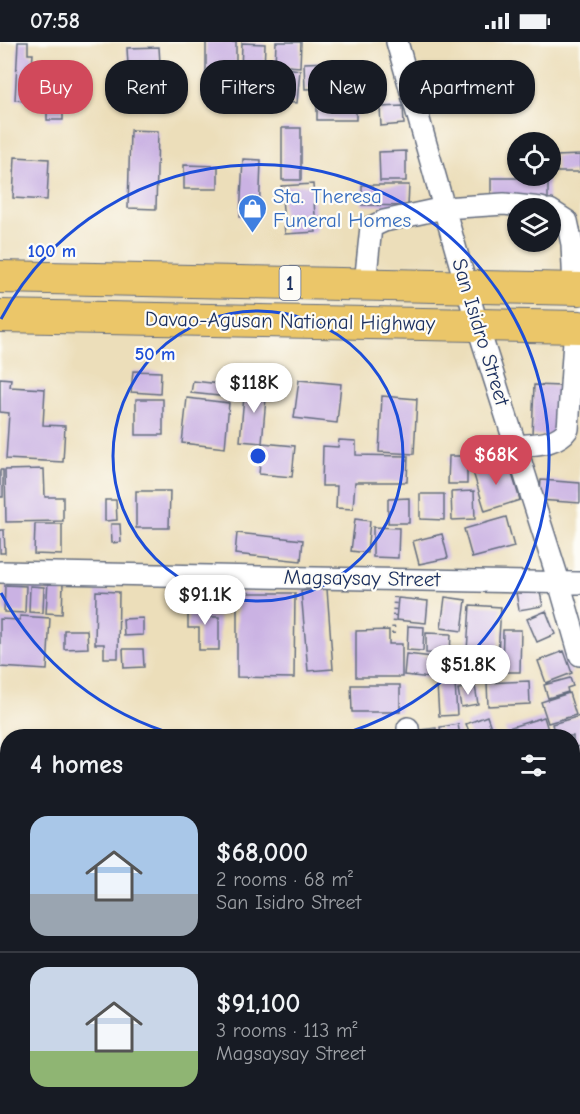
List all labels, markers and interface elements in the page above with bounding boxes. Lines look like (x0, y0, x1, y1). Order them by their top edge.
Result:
text: 07:58 (30, 8, 80, 34)
chip: Buy (18, 60, 93, 114)
chip: Rent (105, 60, 188, 114)
chip: Filters (200, 60, 296, 114)
chip: New (308, 60, 387, 114)
chip: Apartment (399, 60, 535, 114)
map controls (507, 132, 561, 252)
button: locate (507, 132, 561, 186)
place label: Sta. Theresa Funeral Homes (273, 184, 411, 232)
shop icon: Sta. Theresa Funeral Homes (236, 192, 268, 234)
button: layers (507, 198, 561, 252)
text: 100 m (28, 241, 76, 262)
street label: San Isidro Street (447, 256, 515, 409)
road number: 1 (280, 266, 300, 300)
street label: Davao-Agusan National Highway (145, 306, 436, 336)
text: 50 m (135, 344, 175, 365)
pin: $118K (212, 363, 296, 414)
text: $118K (229, 371, 279, 394)
pin: $68K (460, 435, 532, 486)
text: $68K (474, 443, 518, 466)
centre of rings (248, 446, 268, 466)
street label: Magsaysay Street (283, 565, 442, 591)
pin: $91.1K (156, 575, 254, 626)
text: $91.1K (178, 583, 232, 606)
pin: $51.8K (419, 645, 517, 696)
text: $51.8K (440, 653, 496, 676)
icon: filters (517, 749, 550, 782)
text: 4 homes (30, 750, 123, 780)
text: $68,000 (216, 838, 308, 868)
icon: home (78, 840, 150, 912)
text: 2 rooms · 68 m² (216, 868, 353, 891)
text: San Isidro Street (216, 891, 361, 914)
text: $91,100 (216, 989, 300, 1019)
icon: home (78, 991, 150, 1063)
text: 3 rooms · 113 m² (216, 1019, 357, 1042)
text: Magsaysay Street (216, 1042, 365, 1065)

